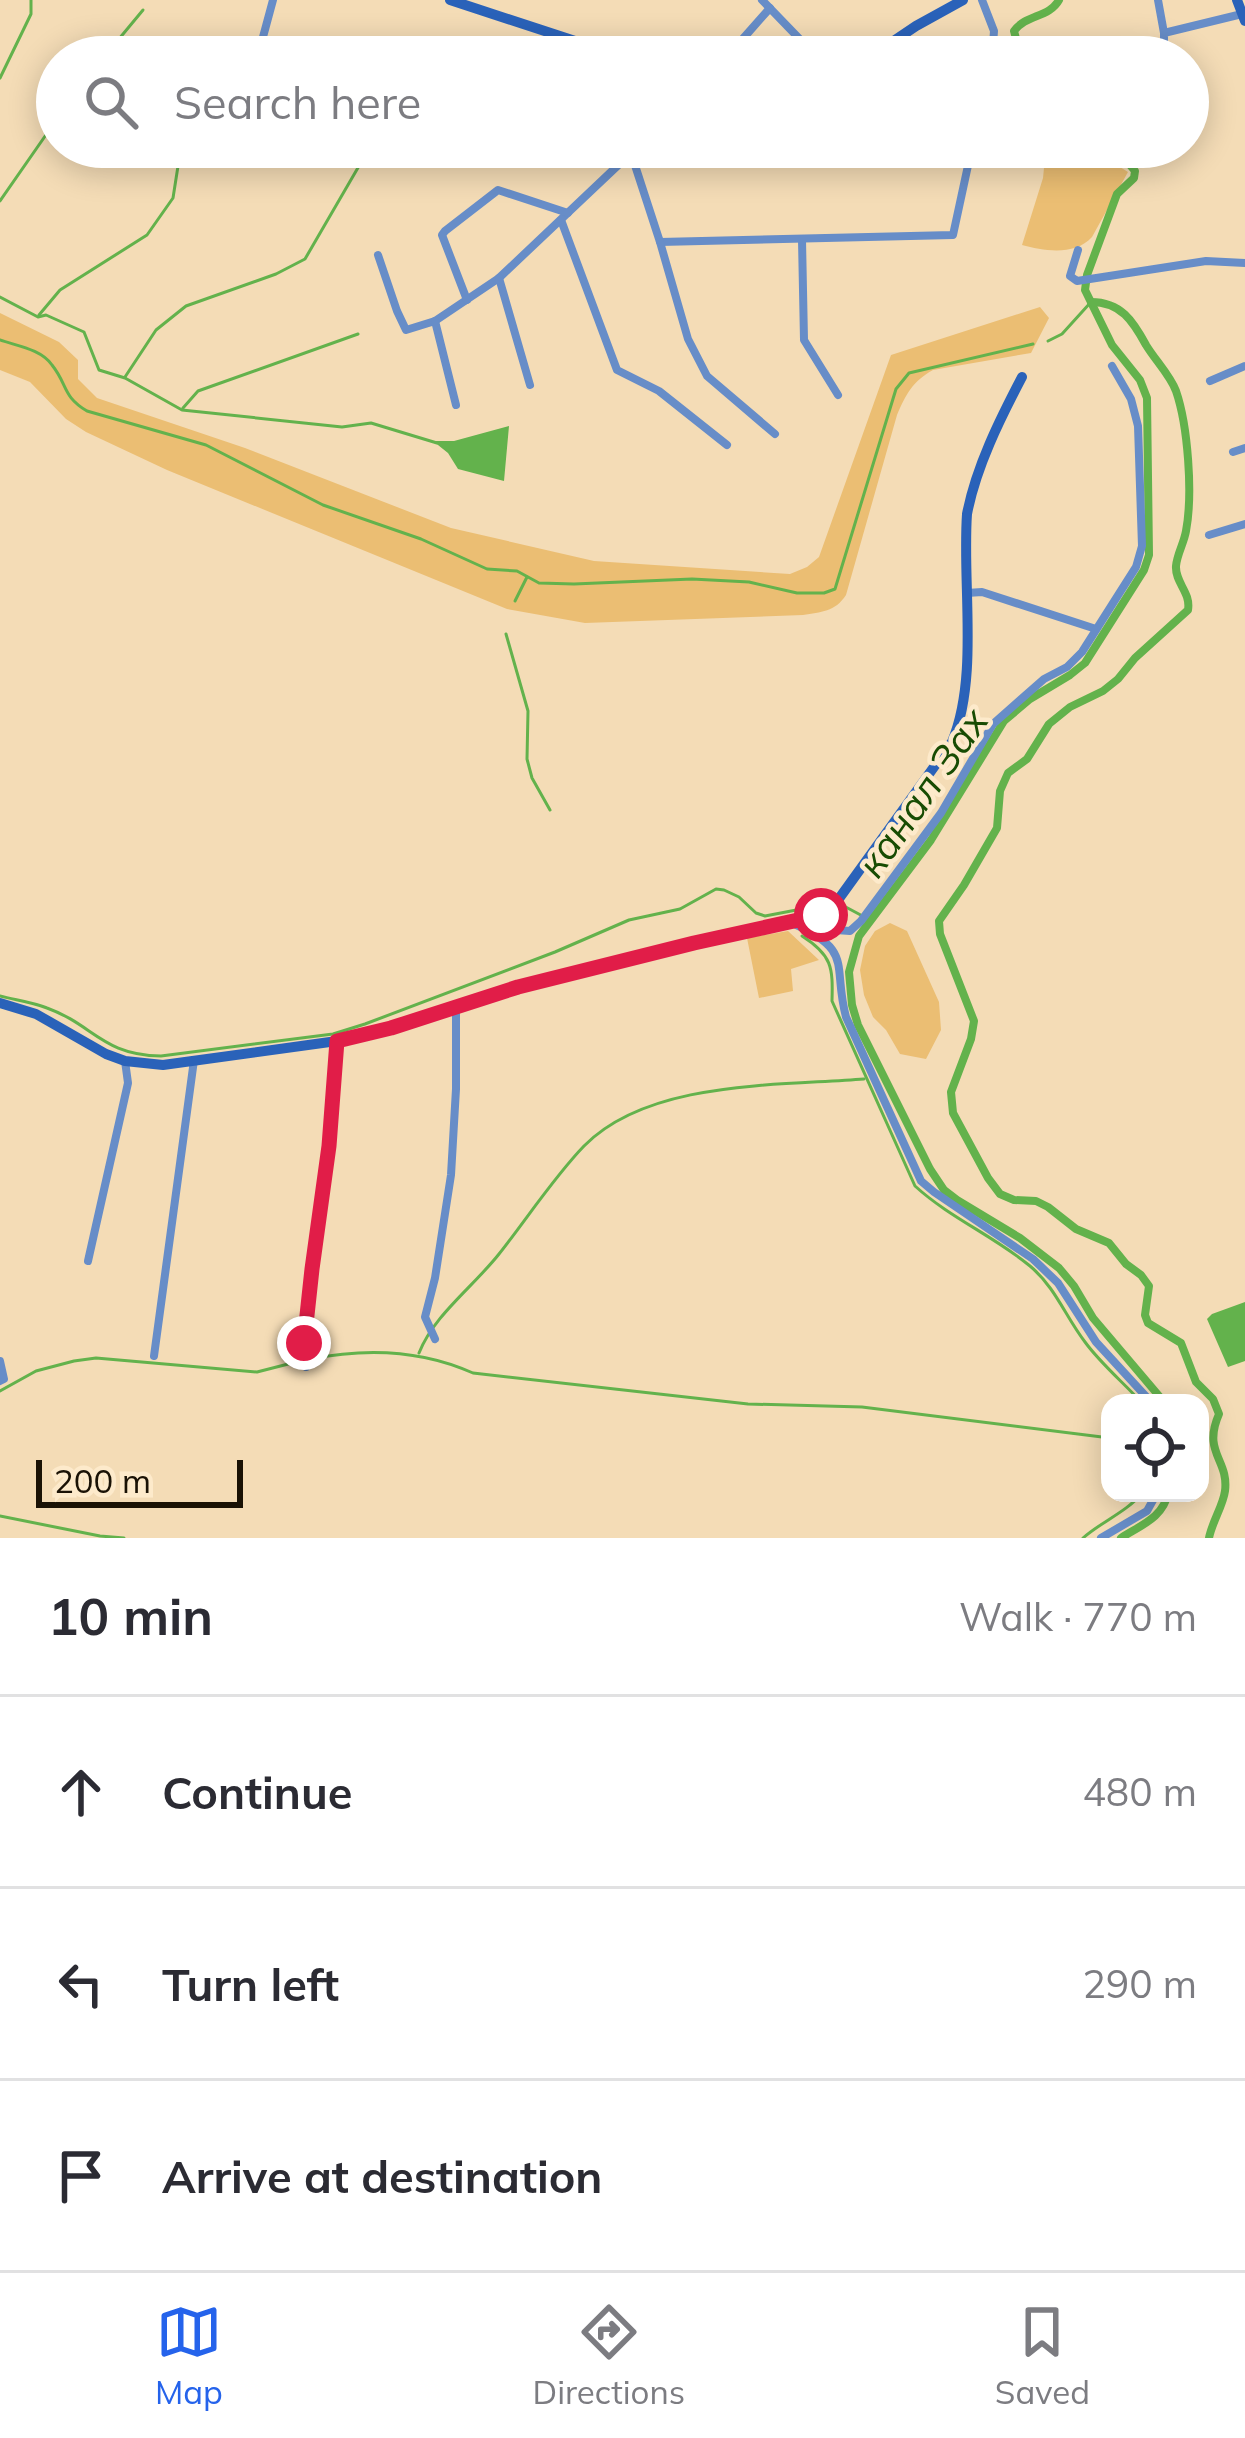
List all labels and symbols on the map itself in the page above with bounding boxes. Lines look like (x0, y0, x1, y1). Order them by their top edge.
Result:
water label: канал Зах (846, 697, 999, 886)
route start (794, 888, 848, 942)
route end (277, 1316, 331, 1370)
scale bar (36, 1454, 243, 1507)

